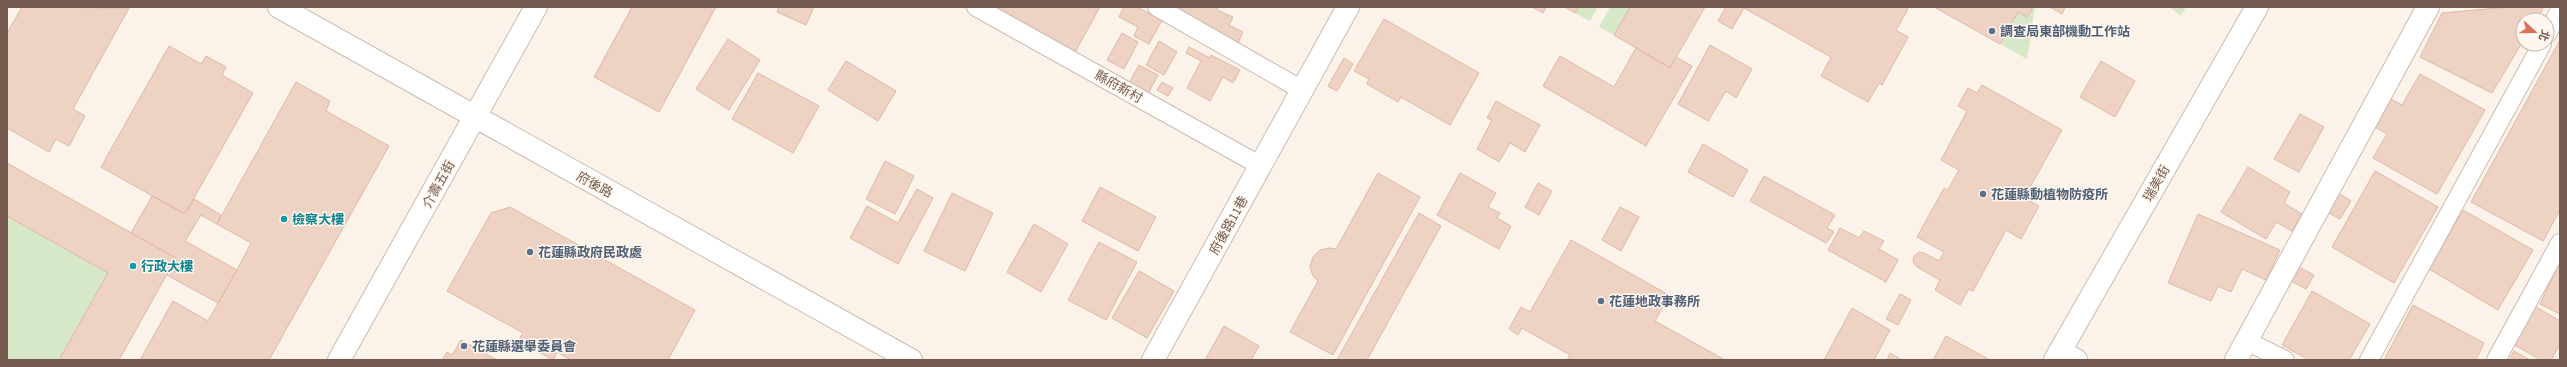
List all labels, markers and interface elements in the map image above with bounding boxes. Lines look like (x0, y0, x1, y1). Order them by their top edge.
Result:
north arrow (2515, 12, 2555, 52)
place label: 調查局東部機動工作站 (2000, 23, 2130, 41)
marker: 調查局東部機動工作站 (1987, 26, 1997, 36)
text: 北 (2535, 28, 2553, 43)
street label: 縣府新村 (1091, 66, 1146, 107)
street label: 介壽五街 (418, 157, 459, 212)
street label: 瑞美街 (2139, 162, 2174, 205)
street label: 府後路 (573, 168, 616, 202)
place label: 花蓮縣動植物防疫所 (1991, 186, 2108, 204)
marker: 花蓮縣動植物防疫所 (1978, 189, 1988, 199)
street label: 府後路11巷 (1205, 193, 1252, 258)
place label: 檢察大樓 (292, 211, 344, 229)
marker: 檢察大樓 (279, 214, 289, 224)
place label: 花蓮縣政府民政處 (538, 244, 642, 262)
marker: 花蓮縣政府民政處 (525, 247, 535, 257)
place label: 行政大樓 (141, 258, 193, 276)
marker: 行政大樓 (128, 261, 138, 271)
place label: 花蓮地政事務所 (1609, 293, 1700, 311)
marker: 花蓮地政事務所 (1596, 296, 1606, 306)
place label: 花蓮縣選舉委員會 (472, 338, 577, 356)
marker: 花蓮縣選舉委員會 (459, 341, 469, 351)

